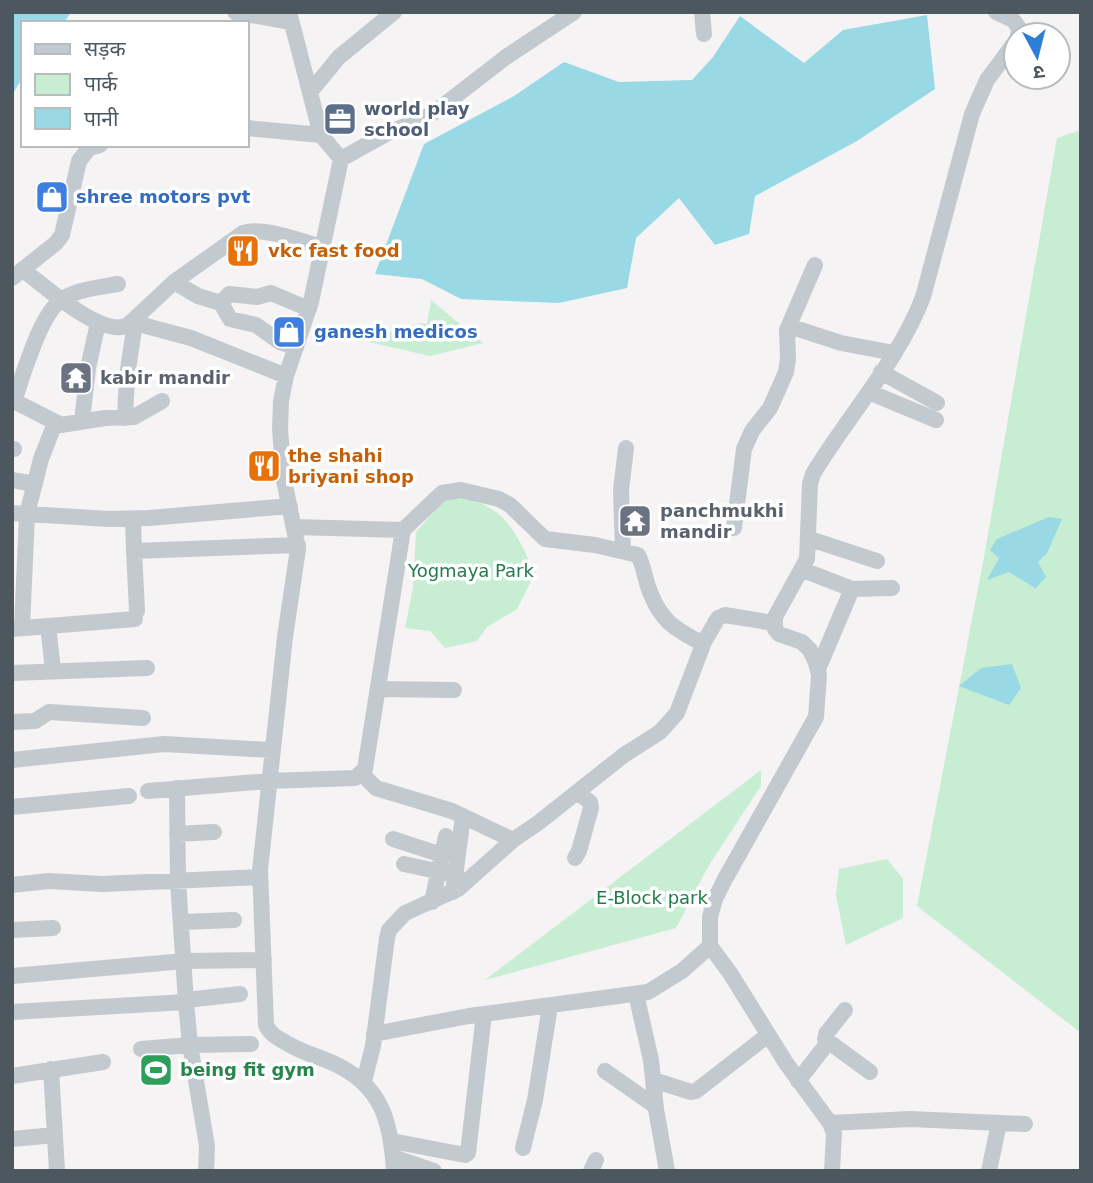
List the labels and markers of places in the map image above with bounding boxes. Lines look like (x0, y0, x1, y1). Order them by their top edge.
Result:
place label: world play school (364, 98, 470, 140)
office icon: world play school (321, 100, 359, 138)
shop icon: shree motors pvt (33, 178, 71, 216)
place label: shree motors pvt (76, 186, 251, 207)
restaurant icon: vkc fast food (224, 232, 262, 270)
place label: vkc fast food (268, 240, 400, 261)
shop icon: ganesh medicos (270, 313, 308, 351)
place label: ganesh medicos (314, 321, 478, 342)
temple icon: kabir mandir (57, 359, 95, 397)
place label: kabir mandir (100, 367, 230, 388)
place label: the shahi briyani shop (288, 445, 414, 487)
restaurant icon: the shahi briyani shop (245, 447, 283, 485)
place label: panchmukhi mandir (660, 500, 784, 542)
temple icon: panchmukhi mandir (616, 502, 654, 540)
sports icon: being fit gym (137, 1051, 175, 1089)
place label: being fit gym (180, 1059, 315, 1080)

